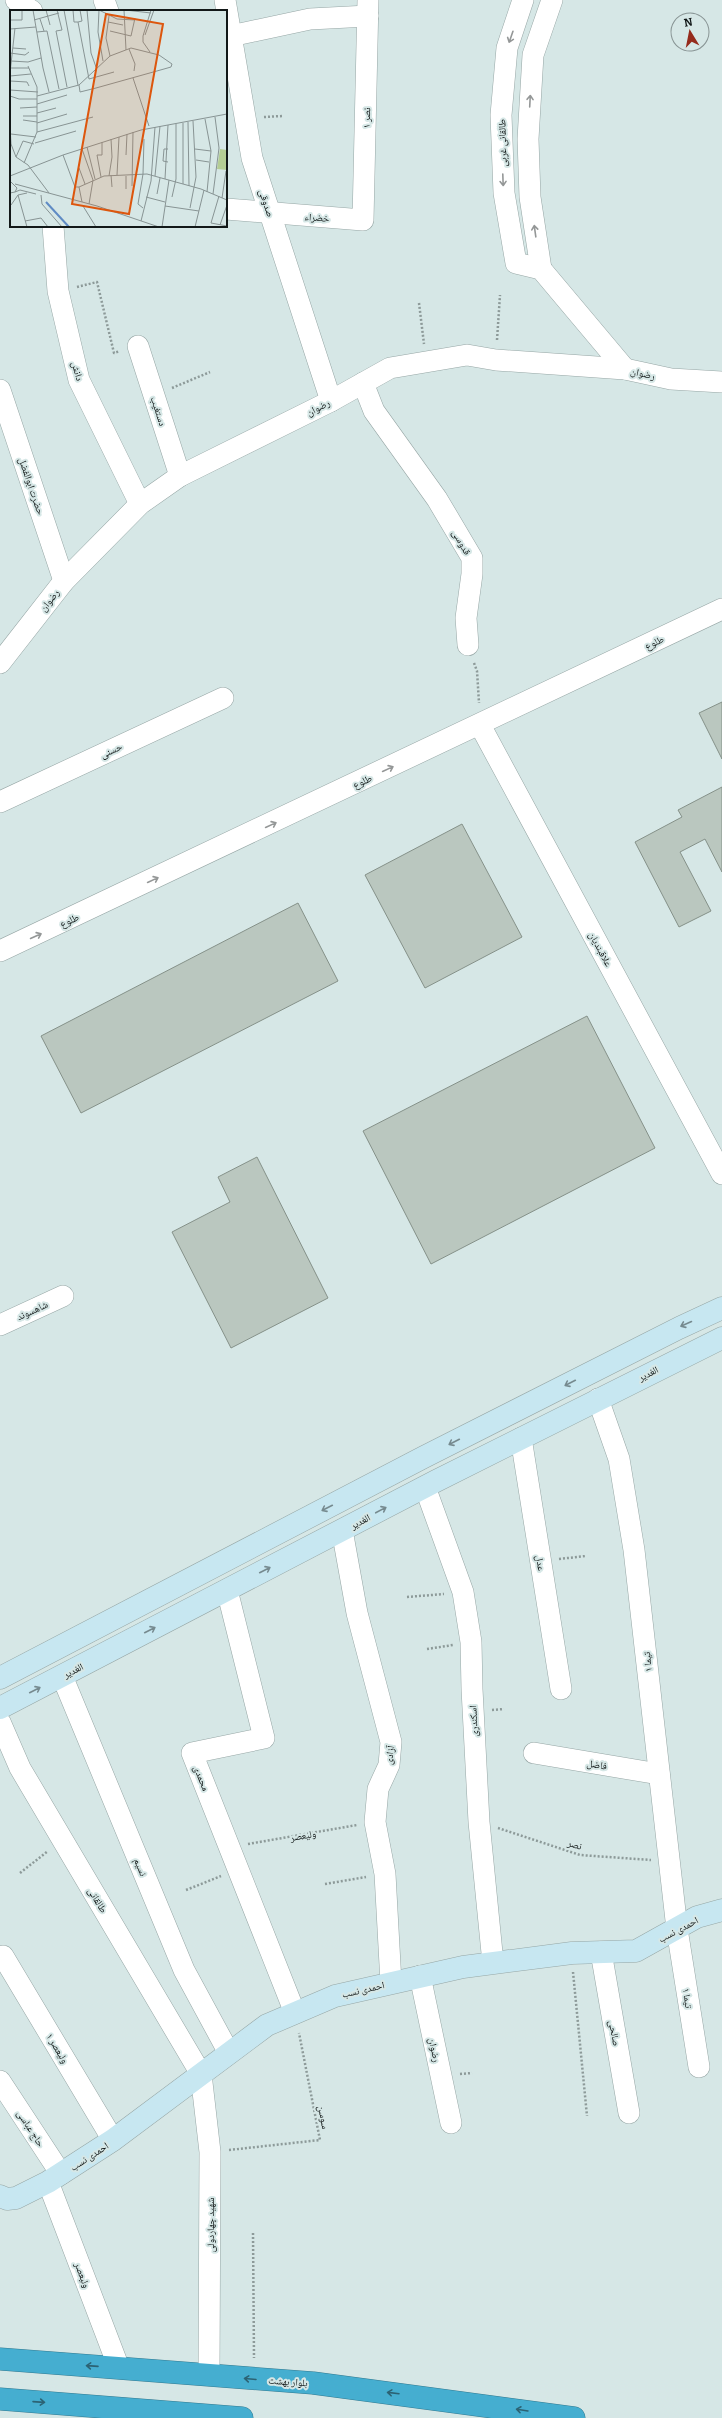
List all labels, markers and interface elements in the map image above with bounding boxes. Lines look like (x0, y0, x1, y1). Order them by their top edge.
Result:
inset map (10, 10, 227, 227)
north arrow (670, 12, 710, 52)
text: N (683, 15, 694, 30)
one-way arrow (506, 30, 514, 42)
one-way arrow (527, 95, 534, 108)
street label: نصر ۱ (361, 107, 373, 129)
street label: طالقانی غربی (496, 118, 510, 167)
one-way arrow (500, 173, 507, 186)
street label: صدوقی (256, 188, 276, 219)
street label: خضراء (304, 211, 330, 225)
one-way arrow (531, 225, 539, 238)
street label: دانش (69, 360, 85, 382)
street label: رضوان (629, 366, 656, 382)
street label: دستغیب (148, 395, 168, 428)
street label: رضوان (305, 397, 332, 419)
street label: حضرت ابوالفضل (16, 456, 47, 517)
street label: قدوسی (449, 528, 473, 557)
street label: رضوان (37, 587, 62, 614)
street label: طلوع (643, 633, 666, 653)
street label: حسنی (99, 740, 125, 761)
one-way arrow (382, 765, 394, 772)
street label: طلوع (351, 772, 374, 792)
one-way arrow (264, 821, 276, 828)
one-way arrow (147, 876, 159, 883)
street label: طلوع (58, 911, 81, 931)
street label: علاقبندیان (586, 930, 614, 969)
one-way arrow (29, 932, 41, 939)
street label: شاهسوند (15, 1298, 50, 1323)
one-way arrow (681, 1321, 693, 1328)
street label: الغدیر (636, 1364, 660, 1384)
one-way arrow (565, 1380, 577, 1387)
one-way arrow (449, 1438, 461, 1446)
one-way arrow (321, 1505, 333, 1512)
one-way arrow (374, 1506, 386, 1513)
street label: الغدیر (348, 1512, 372, 1533)
street label: عدل (533, 1554, 547, 1572)
one-way arrow (259, 1566, 271, 1573)
one-way arrow (144, 1626, 156, 1633)
street label: تیما ۱ (641, 1651, 655, 1673)
street label: الغدیر (61, 1661, 85, 1681)
one-way arrow (28, 1686, 40, 1693)
street label: اسکندری (467, 1705, 481, 1737)
street label: آزادی (383, 1744, 397, 1765)
street label: فاضل (586, 1757, 608, 1773)
street label: محمدی (191, 1764, 212, 1793)
street label: ولیعصر (288, 1828, 318, 1844)
street label: نصر (565, 1837, 584, 1853)
street label: نسیم (130, 1857, 149, 1879)
street label: طالقانی (85, 1886, 110, 1916)
street label: احمدی نسب (657, 1914, 700, 1945)
street label: احمدی نسب (341, 1979, 386, 2001)
street label: ۱ تیما (680, 1987, 695, 2009)
street label: صالحی (606, 2019, 622, 2047)
street label: ولیعصر ۱ (44, 2031, 71, 2066)
street label: رضوان (426, 2037, 442, 2064)
street label: سوسن (315, 2104, 331, 2130)
street label: حاج عباسی (14, 2108, 47, 2150)
street label: احمدی نسب (68, 2140, 111, 2174)
street label: شهید چهاردولی (205, 2197, 217, 2253)
street label: ولیعصر (71, 2260, 93, 2290)
one-way arrow (86, 2363, 99, 2370)
one-way arrow (244, 2375, 257, 2382)
street label: بلوار بهشت (268, 2375, 308, 2389)
one-way arrow (387, 2389, 400, 2397)
one-way arrow (32, 2399, 45, 2406)
one-way arrow (516, 2406, 529, 2414)

